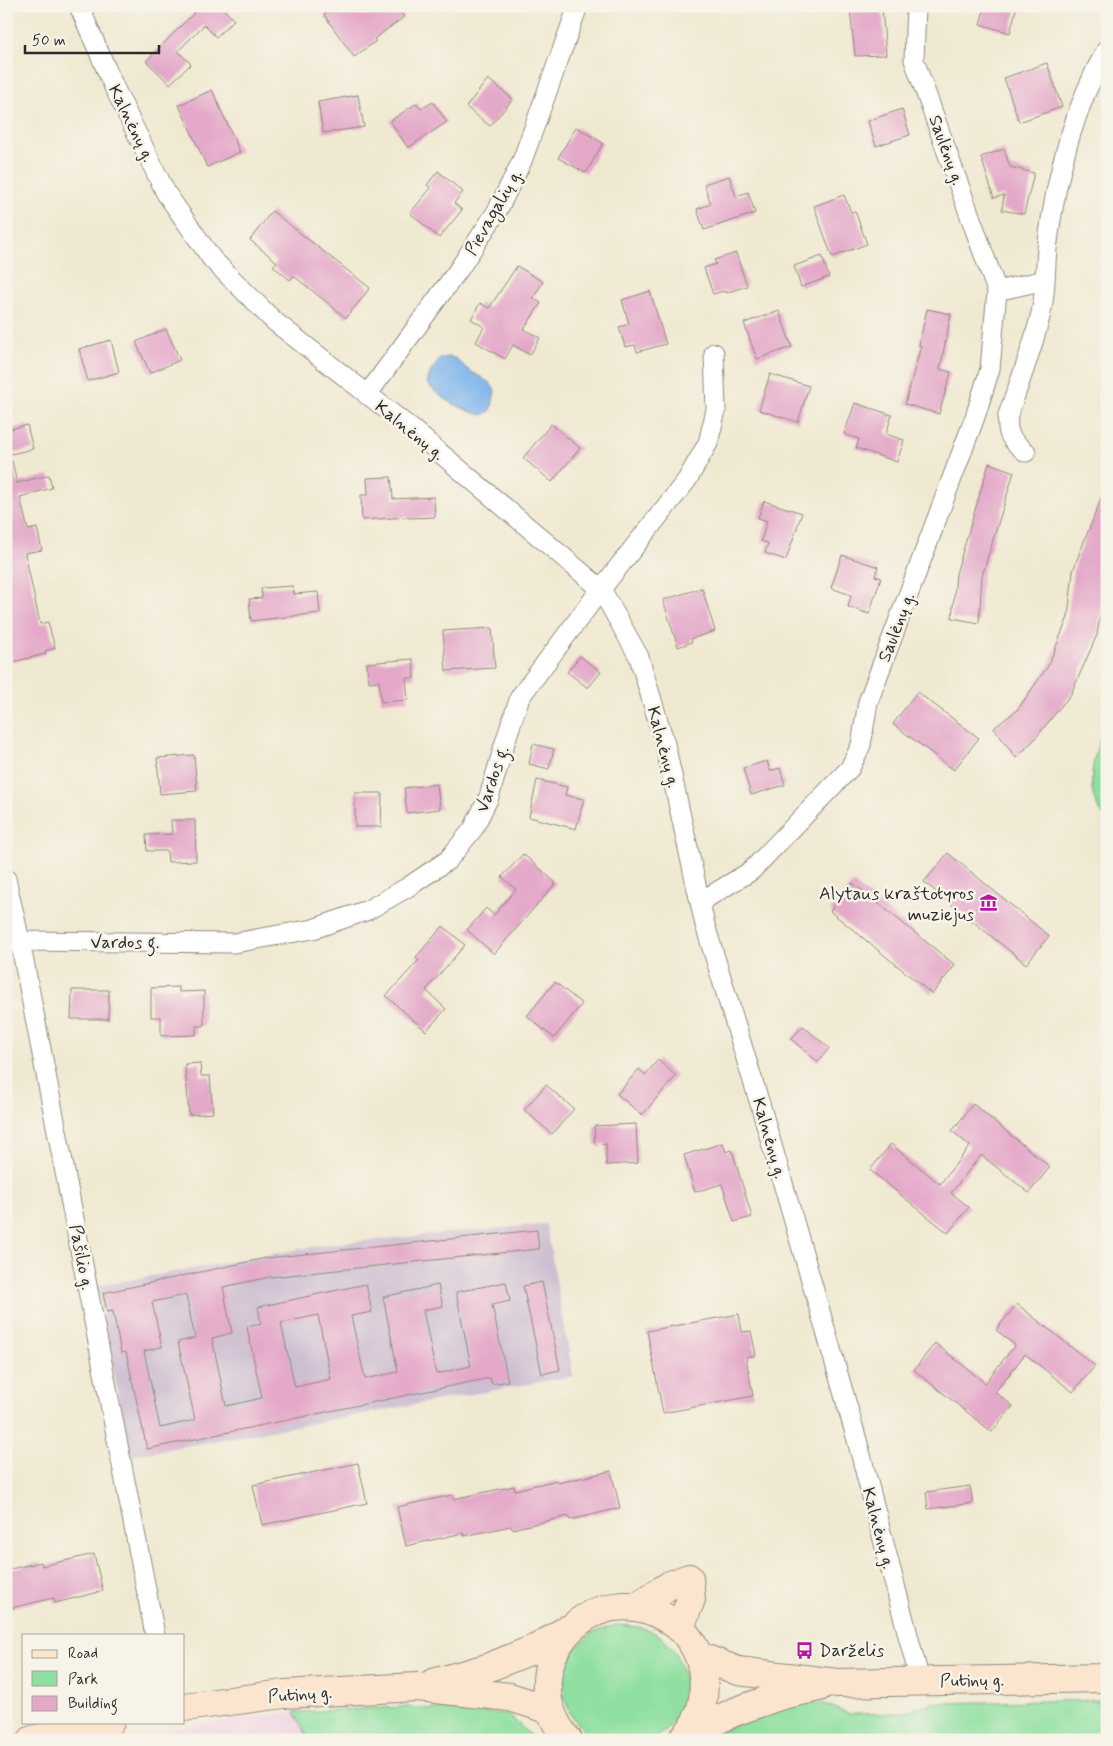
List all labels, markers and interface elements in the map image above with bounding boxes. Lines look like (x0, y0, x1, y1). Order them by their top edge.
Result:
scale bar (25, 22, 159, 54)
text: 50 m (32, 31, 66, 51)
street label: Kalnėnų g. (102, 81, 160, 166)
street label: Saulėnų g. (922, 112, 970, 189)
street label: Pievagalių g. (460, 165, 529, 261)
street label: Kalnėnų g. (369, 395, 449, 466)
street label: Saulėnų g. (873, 589, 921, 666)
street label: Kalnėnų g. (641, 704, 685, 791)
street label: Vardos g. (470, 743, 517, 816)
place label: Alytaus kraštotyros muziejus (819, 882, 974, 927)
museum icon: Alytaus kraštotyros muziejus (978, 893, 998, 913)
street label: Vardos g. (91, 931, 159, 957)
street label: Kalnėnų g. (746, 1095, 792, 1182)
street label: Pašilio g. (63, 1222, 99, 1292)
street label: Kalnėnų g. (856, 1485, 900, 1572)
legend (22, 1634, 185, 1724)
place label: Darželis (819, 1639, 884, 1663)
bus stop icon: Darželis (795, 1640, 815, 1660)
text: Road (68, 1644, 98, 1664)
street label: Putinų g. (940, 1668, 1004, 1694)
text: Park (68, 1670, 98, 1690)
street label: Putinų g. (267, 1681, 333, 1709)
text: Building (68, 1694, 118, 1715)

